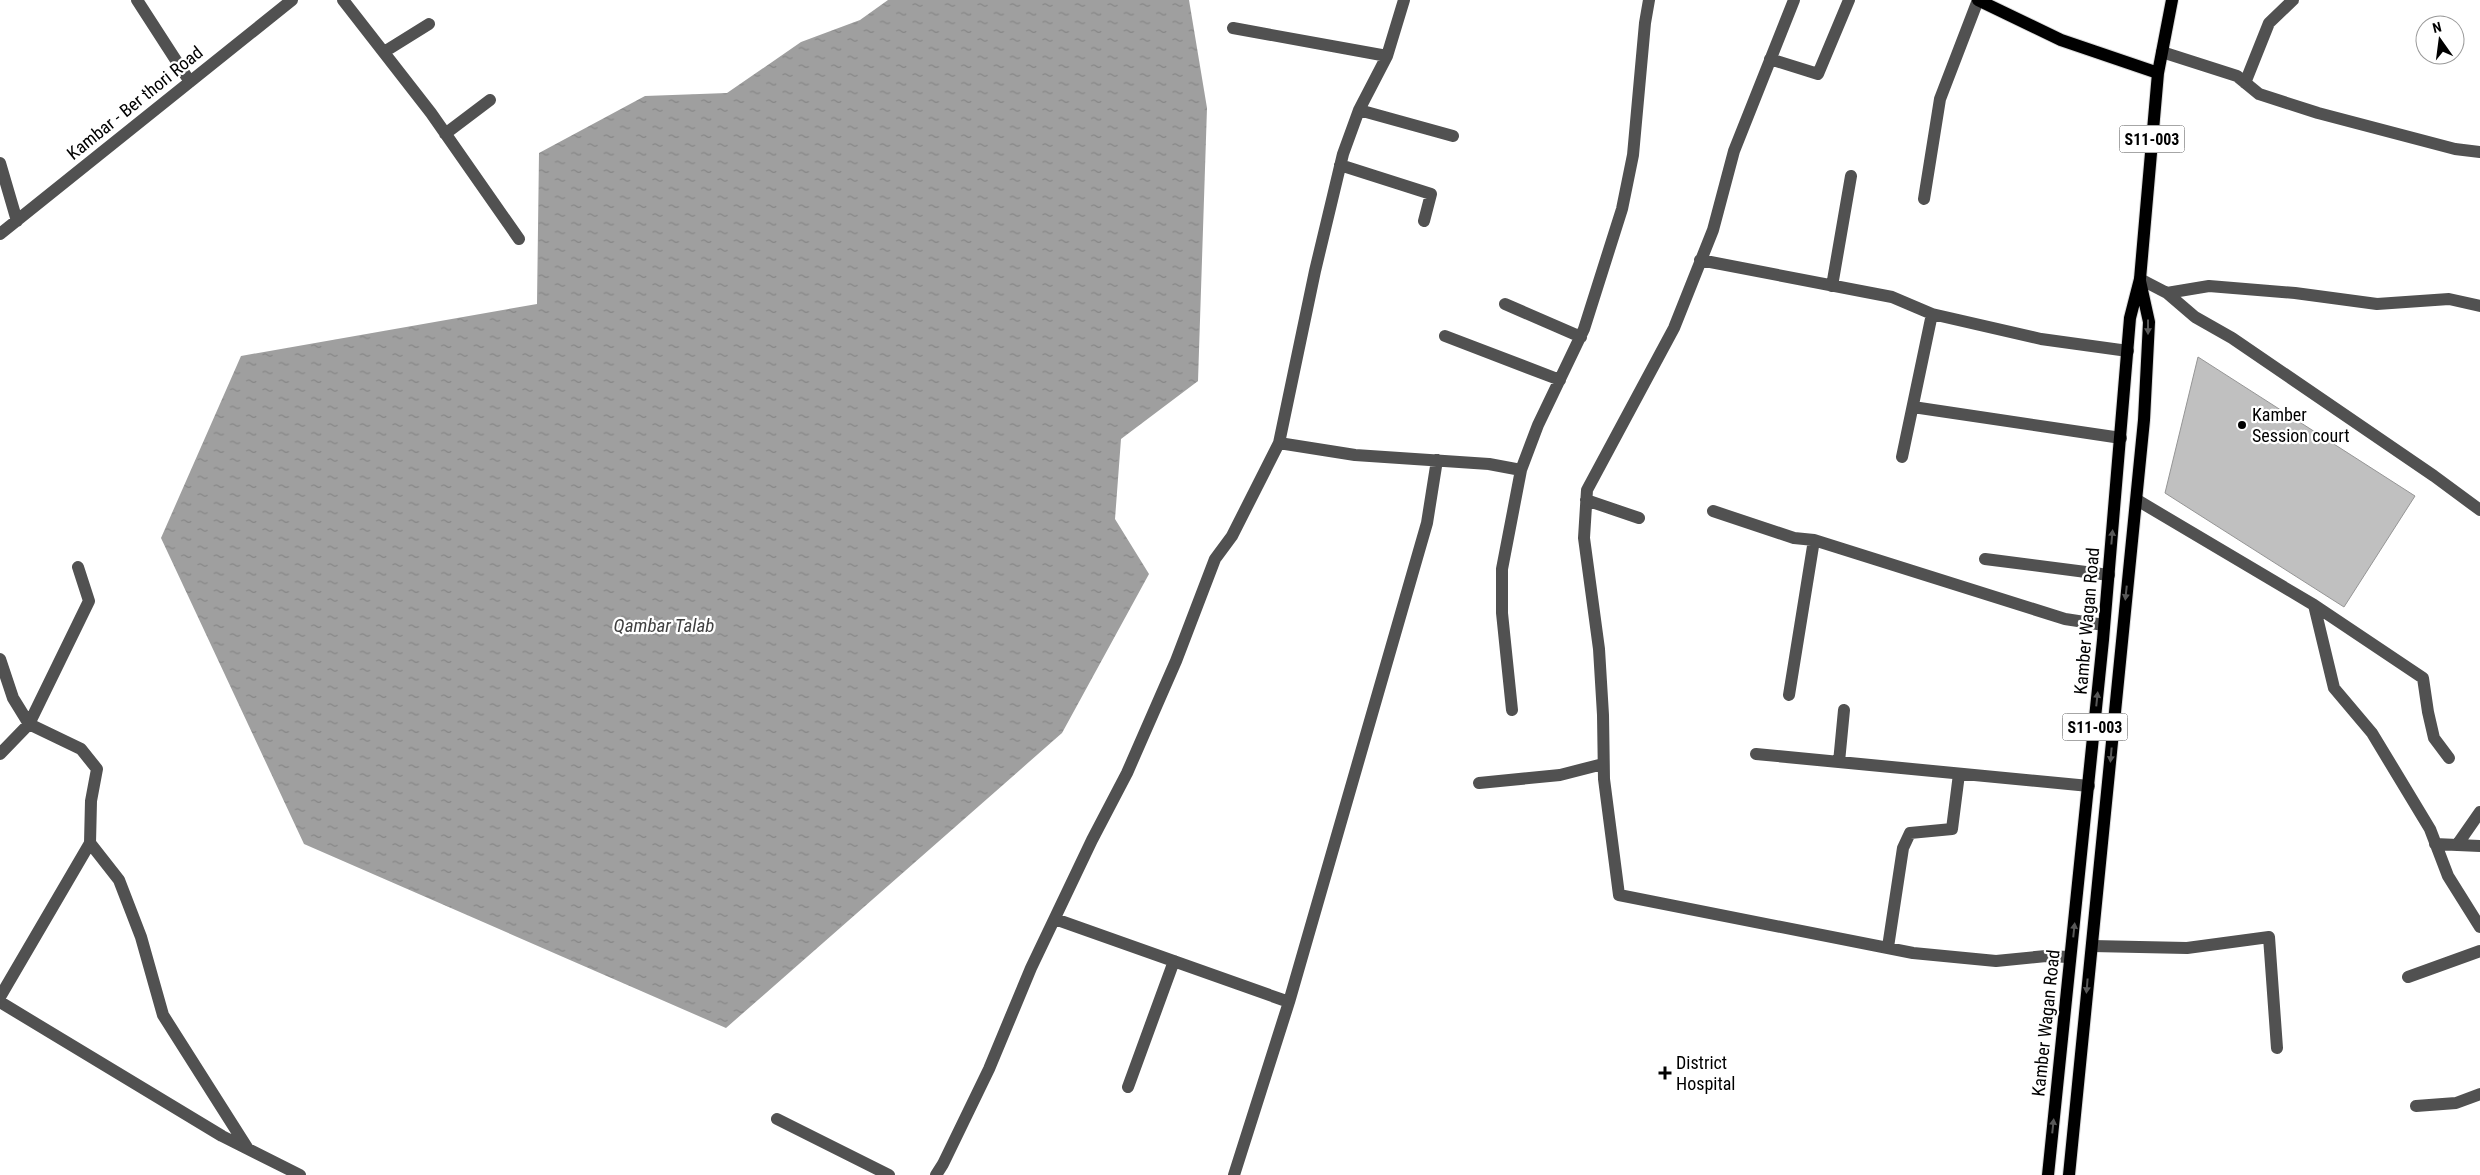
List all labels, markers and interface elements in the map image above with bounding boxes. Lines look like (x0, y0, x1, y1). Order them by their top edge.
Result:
north arrow (2415, 15, 2465, 65)
text: N (2431, 19, 2443, 36)
street label: Kambar - Ber thori Road (63, 41, 207, 164)
road number: S11-003 (2120, 126, 2184, 152)
one-way arrow (2144, 319, 2152, 335)
place label: Kamber Session court (2252, 404, 2350, 446)
marker: Kamber Session court (2236, 419, 2248, 431)
one-way arrow (2108, 529, 2116, 545)
street label: Kamber Wagan Road (2070, 547, 2103, 695)
one-way arrow (2122, 586, 2130, 602)
water label: Qambar Talab (614, 614, 714, 637)
one-way arrow (2094, 691, 2102, 707)
road number: S11-003 (2062, 714, 2128, 740)
one-way arrow (2106, 747, 2114, 763)
one-way arrow (2070, 922, 2078, 938)
street label: Kamber Wagan Road (2027, 949, 2064, 1097)
one-way arrow (2082, 979, 2090, 995)
place label: District Hospital (1676, 1052, 1736, 1094)
marker: District Hospital (1658, 1066, 1672, 1080)
one-way arrow (2049, 1118, 2057, 1134)

